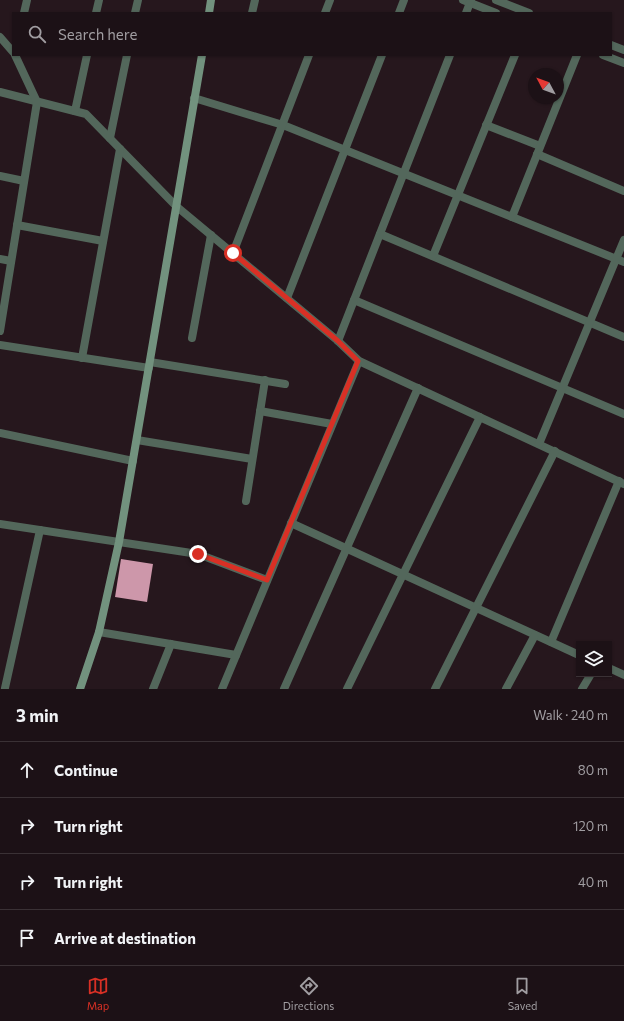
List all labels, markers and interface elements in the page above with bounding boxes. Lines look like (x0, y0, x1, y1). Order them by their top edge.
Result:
search box (12, 12, 612, 56)
icon: search (26, 23, 48, 45)
text: Search here (58, 25, 137, 43)
north arrow (528, 68, 564, 104)
route start (224, 244, 242, 262)
route end (189, 545, 207, 563)
map controls (576, 641, 612, 677)
button: layers (576, 641, 612, 677)
text: 3 min (16, 705, 59, 726)
text: Walk · 240 m (533, 707, 608, 723)
icon: ahead (16, 759, 38, 781)
text: Continue (54, 761, 118, 779)
text: 80 m (578, 762, 608, 778)
icon: right (16, 815, 38, 837)
text: Turn right (54, 817, 123, 835)
text: 120 m (573, 818, 608, 834)
icon: right (16, 871, 38, 893)
text: Turn right (54, 873, 123, 891)
text: 40 m (578, 874, 608, 890)
icon: arrive (16, 927, 38, 949)
text: Arrive at destination (54, 929, 196, 947)
tab: Map (87, 975, 109, 1012)
tab: Directions (283, 975, 334, 1012)
tab: Saved (508, 975, 537, 1012)

